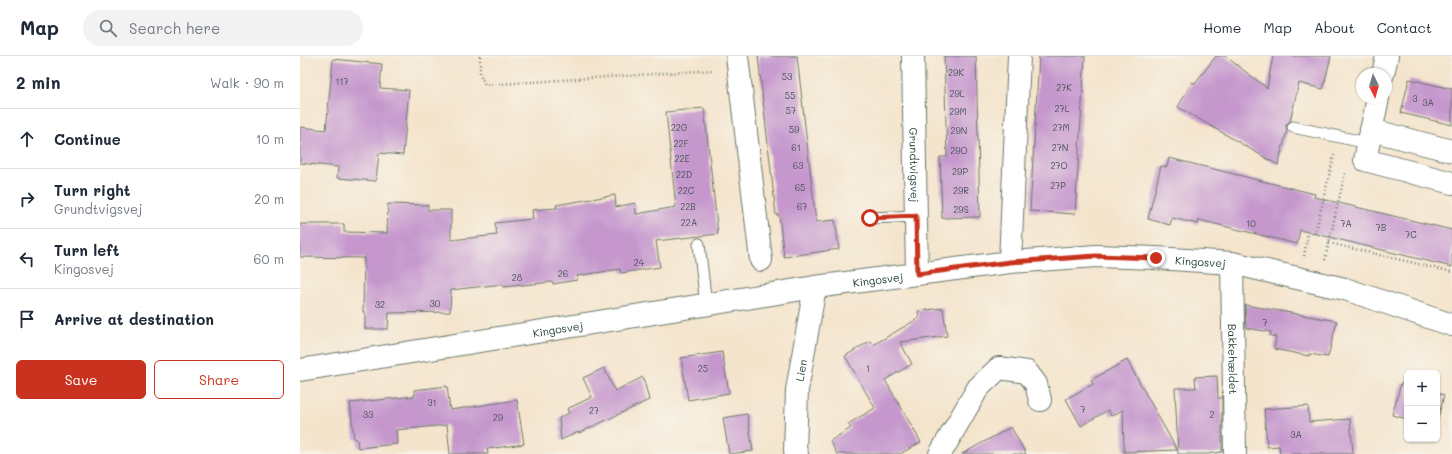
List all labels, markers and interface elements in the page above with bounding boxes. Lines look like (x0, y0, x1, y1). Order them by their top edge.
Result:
search box (83, 10, 363, 46)
text: Map (20, 15, 59, 40)
icon: search (97, 17, 119, 39)
text: Search here (129, 18, 220, 38)
text: Home (1203, 18, 1241, 37)
text: Map (1263, 18, 1292, 37)
text: About (1314, 18, 1355, 37)
text: Contact (1377, 18, 1432, 37)
house number: 29K (948, 67, 964, 78)
north arrow (1356, 68, 1392, 104)
text: 2 min (16, 71, 61, 93)
house number: 53 (782, 71, 792, 82)
text: Walk · 90 m (210, 74, 284, 91)
house number: 117 (335, 76, 349, 87)
house number: 27K (1056, 82, 1072, 93)
house number: 29L (949, 88, 965, 99)
house number: 55 (785, 90, 795, 101)
house number: 3 (1412, 93, 1418, 104)
house number: 3A (1422, 97, 1434, 108)
house number: 27L (1055, 103, 1070, 114)
house number: 57 (786, 105, 796, 116)
house number: 29M (949, 106, 967, 117)
house number: 22G (671, 122, 688, 133)
house number: 27M (1052, 122, 1070, 133)
house number: 59 (789, 124, 800, 135)
house number: 29N (951, 125, 967, 136)
street label: Grundtvigsvej (907, 127, 923, 203)
icon: ahead (16, 128, 38, 150)
text: Continue (54, 129, 121, 149)
text: 10 m (256, 130, 284, 147)
house number: 22F (673, 138, 689, 149)
house number: 61 (791, 142, 801, 153)
house number: 27N (1052, 142, 1068, 153)
house number: 29O (950, 145, 968, 156)
house number: 22E (674, 153, 690, 164)
house number: 63 (793, 160, 803, 171)
house number: 27O (1050, 160, 1068, 171)
house number: 29P (952, 166, 968, 177)
house number: 22D (676, 169, 692, 180)
text: Turn right (54, 180, 131, 200)
house number: 27P (1050, 180, 1066, 191)
house number: 65 (795, 182, 805, 193)
house number: 22C (678, 185, 695, 196)
house number: 29R (953, 185, 969, 196)
icon: right (16, 188, 38, 210)
text: 20 m (254, 190, 284, 207)
text: Grundtvigsvej (54, 200, 142, 217)
house number: 22B (680, 201, 696, 212)
house number: 67 (797, 201, 807, 212)
house number: 29S (953, 204, 969, 215)
route start (861, 209, 879, 227)
house number: 22A (681, 217, 697, 228)
house number: 10 (1246, 218, 1256, 229)
house number: 7A (1340, 218, 1352, 229)
house number: 7B (1376, 222, 1387, 233)
house number: 7C (1405, 229, 1417, 240)
text: Turn left (54, 240, 119, 260)
icon: left (16, 248, 38, 270)
route end (1147, 249, 1165, 267)
text: 60 m (254, 250, 284, 267)
street label: Kingosvej (1175, 252, 1226, 270)
house number: 24 (634, 257, 645, 268)
text: Kingosvej (54, 260, 114, 277)
house number: 26 (558, 268, 568, 279)
street label: Kingosvej (852, 268, 904, 290)
house number: 28 (512, 272, 523, 283)
house number: 30 (430, 298, 441, 309)
house number: 32 (375, 299, 385, 310)
icon: arrive (16, 308, 38, 330)
text: Arrive at destination (54, 309, 214, 329)
street label: Kingosvej (531, 317, 584, 340)
house number: 7 (1262, 317, 1268, 328)
street label: Bakkehældet (1225, 323, 1242, 395)
street label: Lien (791, 358, 810, 382)
button: Save (16, 360, 146, 399)
button: Share (154, 360, 284, 399)
house number: 25 (698, 363, 708, 374)
house number: 1 (866, 363, 870, 374)
map controls (1404, 370, 1440, 442)
button: + (1404, 370, 1440, 406)
house number: 31 (427, 397, 437, 408)
house number: 7 (1080, 404, 1086, 415)
house number: 27 (589, 405, 599, 416)
button: − (1404, 406, 1440, 442)
house number: 33 (363, 409, 373, 420)
house number: 2 (1209, 409, 1215, 420)
house number: 29 (493, 412, 504, 423)
house number: 3A (1290, 429, 1302, 440)

